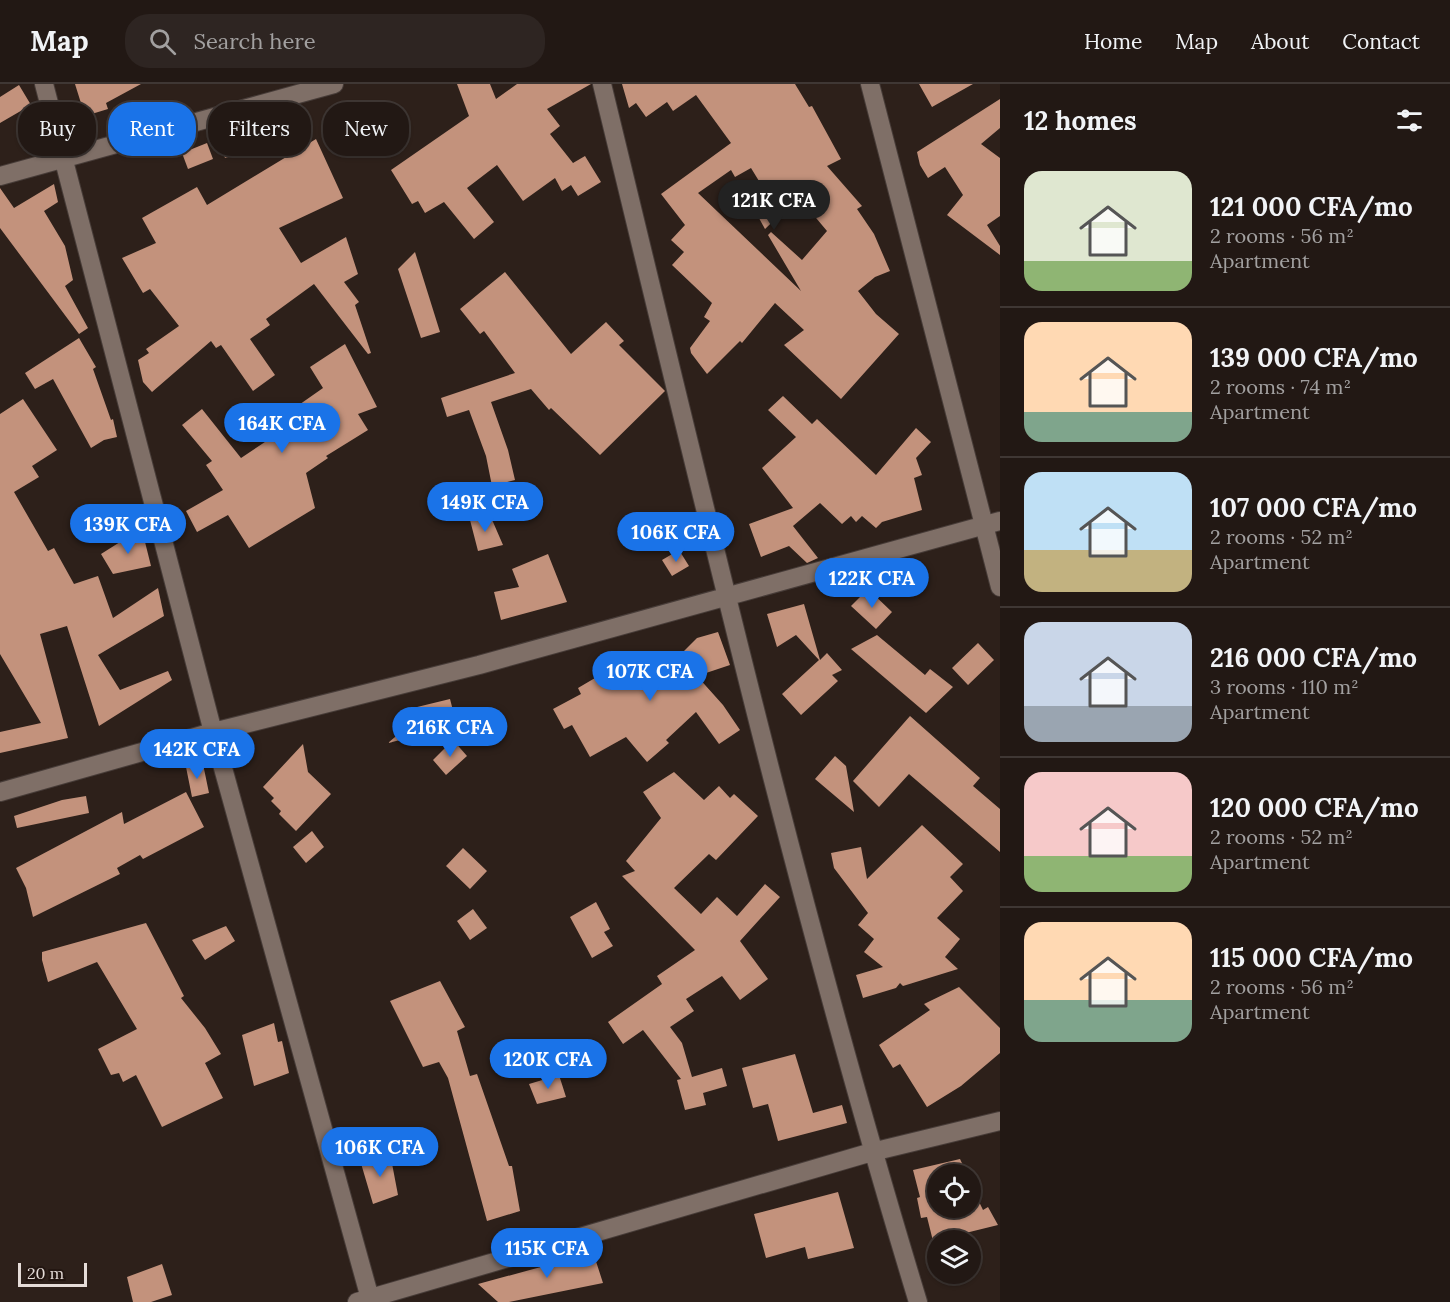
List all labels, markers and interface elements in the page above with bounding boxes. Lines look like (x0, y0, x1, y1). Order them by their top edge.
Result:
search box (125, 14, 545, 68)
text: Map (30, 23, 89, 59)
icon: search (146, 25, 179, 58)
text: Search here (194, 27, 316, 55)
text: Home (1084, 28, 1142, 55)
text: Map (1175, 28, 1218, 55)
text: About (1251, 28, 1309, 55)
text: Contact (1342, 28, 1420, 55)
chip: Buy (18, 102, 96, 156)
chip: Rent (108, 102, 196, 156)
chip: Filters (208, 102, 311, 156)
chip: New (323, 102, 409, 156)
text: 12 homes (1024, 104, 1137, 137)
icon: filters (1393, 104, 1426, 137)
pin: 121K CFA (712, 180, 836, 231)
text: 121K CFA (732, 187, 816, 212)
text: 121 000 CFA/mo (1210, 190, 1413, 223)
icon: home (1072, 195, 1144, 267)
text: 2 rooms · 56 m² (1210, 223, 1354, 248)
text: Apartment (1210, 248, 1310, 273)
text: 139 000 CFA/mo (1210, 341, 1418, 374)
icon: home (1072, 346, 1144, 418)
text: 2 rooms · 74 m² (1210, 374, 1351, 399)
text: Apartment (1210, 399, 1310, 424)
pin: 164K CFA (220, 403, 344, 454)
text: 164K CFA (238, 410, 326, 435)
pin: 149K CFA (423, 482, 547, 533)
text: 149K CFA (441, 489, 529, 514)
text: 107 000 CFA/mo (1210, 491, 1417, 524)
icon: home (1072, 496, 1144, 568)
pin: 139K CFA (66, 504, 190, 555)
text: 139K CFA (84, 511, 172, 536)
pin: 106K CFA (614, 512, 738, 563)
text: 106K CFA (631, 519, 721, 544)
text: 2 rooms · 52 m² (1210, 524, 1353, 549)
text: Apartment (1210, 549, 1310, 574)
pin: 122K CFA (810, 558, 934, 609)
text: 122K CFA (829, 565, 915, 590)
text: 216 000 CFA/mo (1210, 641, 1417, 674)
icon: home (1072, 646, 1144, 718)
pin: 107K CFA (588, 651, 712, 702)
text: 107K CFA (606, 658, 694, 683)
text: 3 rooms · 110 m² (1210, 674, 1359, 699)
text: Apartment (1210, 699, 1310, 724)
pin: 216K CFA (388, 707, 512, 758)
text: 216K CFA (406, 714, 494, 739)
pin: 142K CFA (135, 729, 259, 780)
text: 142K CFA (154, 736, 240, 761)
text: 120 000 CFA/mo (1210, 791, 1419, 824)
icon: home (1072, 796, 1144, 868)
text: 2 rooms · 52 m² (1210, 824, 1353, 849)
text: Apartment (1210, 849, 1310, 874)
text: 115 000 CFA/mo (1210, 941, 1413, 974)
icon: home (1072, 946, 1144, 1018)
text: 2 rooms · 56 m² (1210, 974, 1354, 999)
text: Apartment (1210, 999, 1310, 1024)
pin: 120K CFA (486, 1039, 610, 1090)
text: 120K CFA (504, 1046, 592, 1071)
pin: 106K CFA (318, 1127, 442, 1178)
text: 106K CFA (335, 1134, 425, 1159)
map controls (927, 1164, 981, 1284)
button: locate (927, 1164, 981, 1218)
pin: 115K CFA (485, 1228, 609, 1279)
button: layers (927, 1230, 981, 1284)
text: 115K CFA (505, 1235, 589, 1260)
scale bar (18, 1260, 87, 1288)
text: 20 m (27, 1263, 64, 1283)

